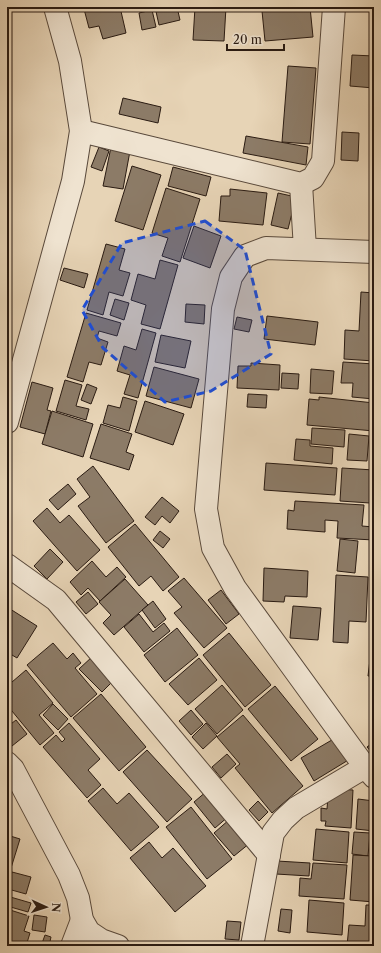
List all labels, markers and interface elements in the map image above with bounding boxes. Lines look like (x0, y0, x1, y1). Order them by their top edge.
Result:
scale bar (227, 26, 284, 52)
text: 20 m (233, 32, 262, 47)
north arrow (26, 887, 66, 927)
text: N (49, 902, 63, 913)

